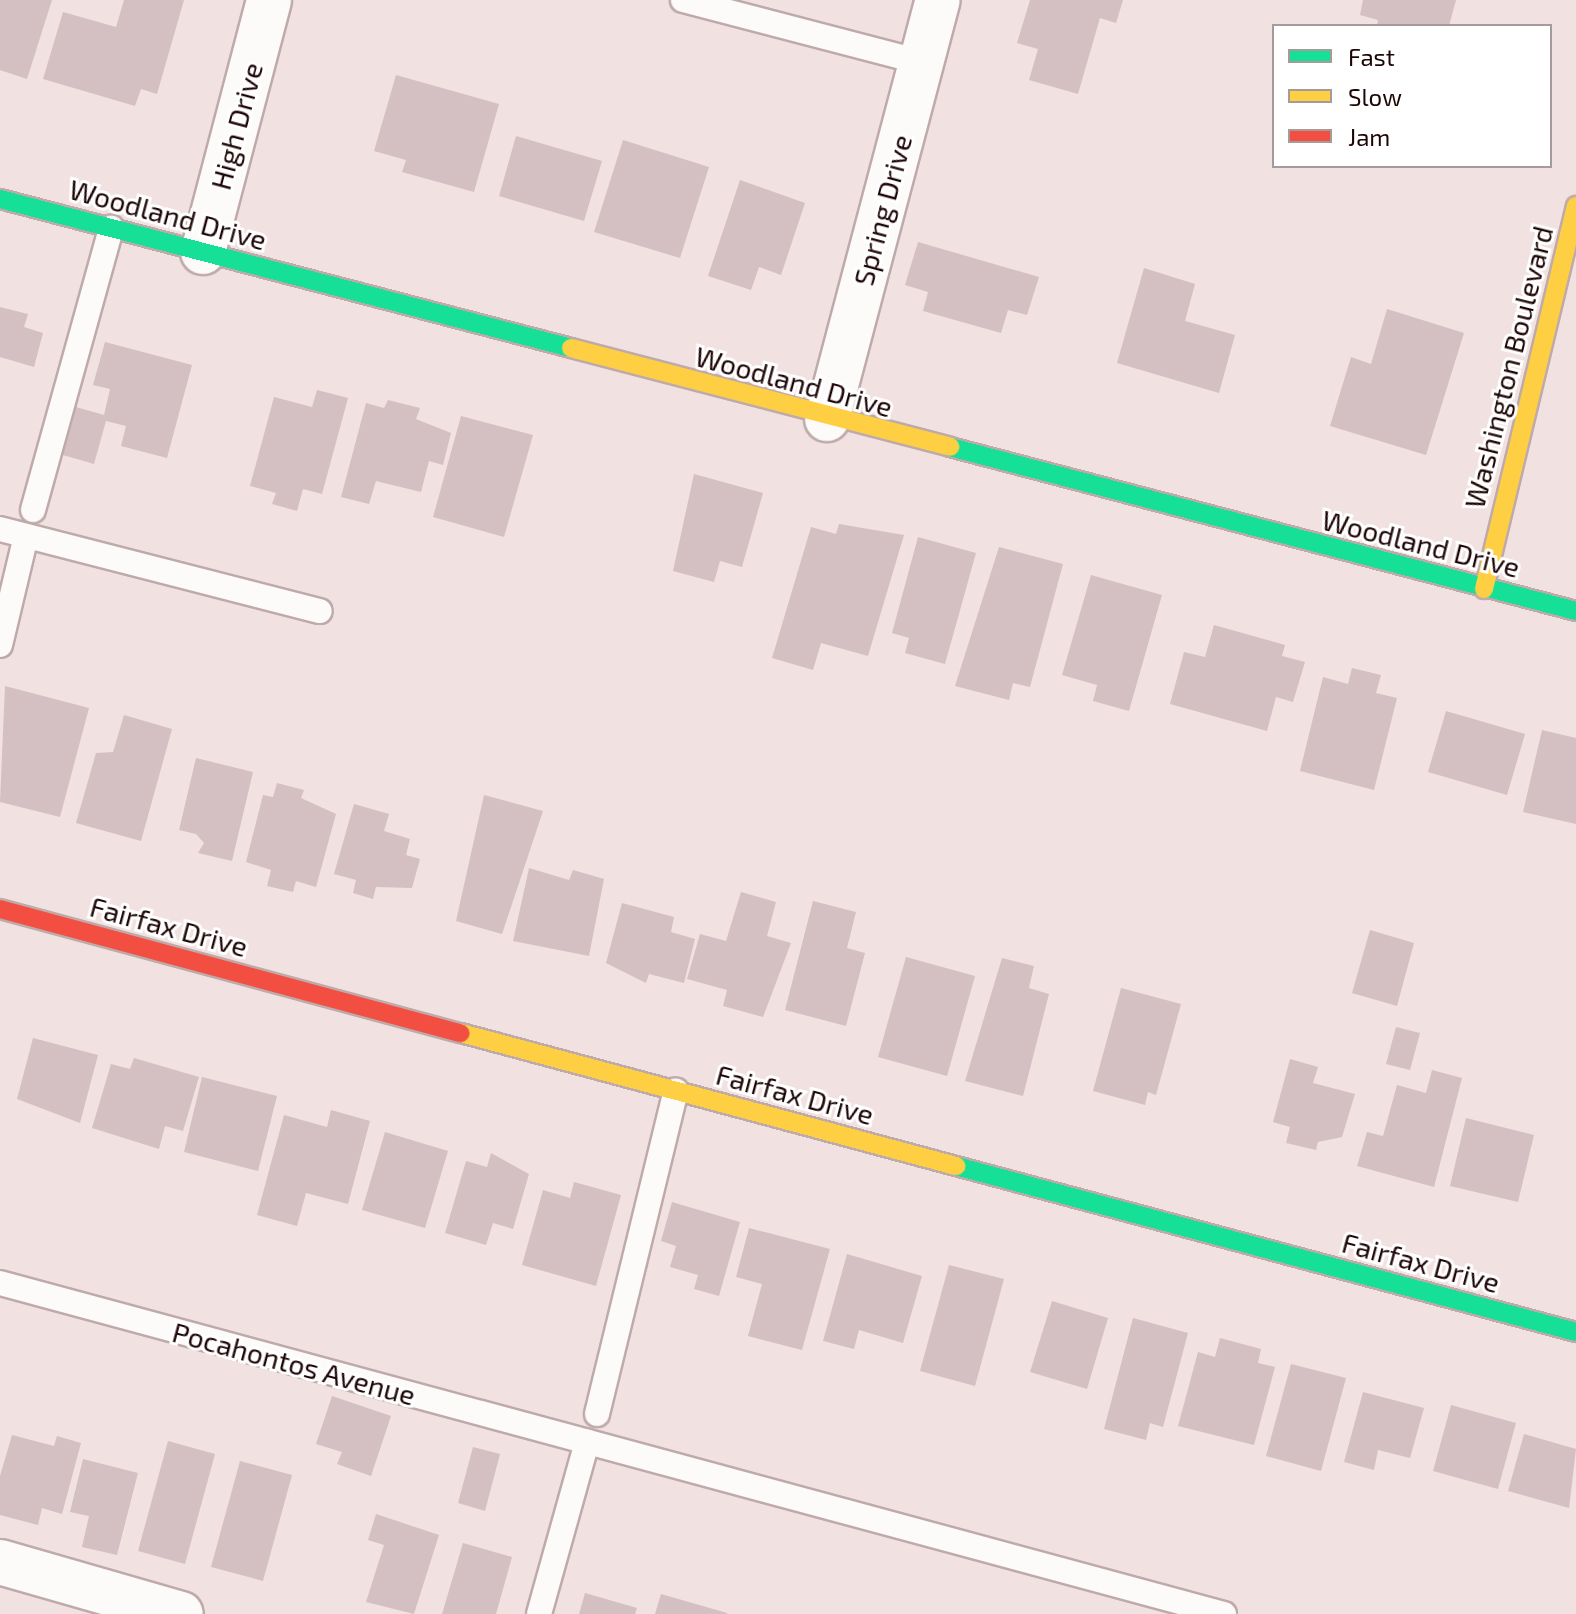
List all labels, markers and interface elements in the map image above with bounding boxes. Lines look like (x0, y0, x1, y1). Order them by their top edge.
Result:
legend (1272, 24, 1552, 168)
text: Fast (1348, 42, 1395, 71)
street label: High Drive (203, 59, 269, 193)
text: Slow (1348, 82, 1402, 111)
text: Jam (1348, 122, 1390, 151)
street label: Spring Drive (846, 131, 918, 289)
street label: Woodland Drive (66, 172, 270, 256)
street label: Washington Boulevard (1457, 222, 1559, 512)
street label: Woodland Drive (692, 339, 896, 423)
street label: Woodland Drive (1319, 502, 1523, 584)
street label: Fairfax Drive (87, 889, 251, 963)
street label: Fairfax Drive (713, 1057, 877, 1131)
street label: Fairfax Drive (1339, 1225, 1503, 1299)
street label: Pocahontos Avenue (169, 1314, 419, 1412)

